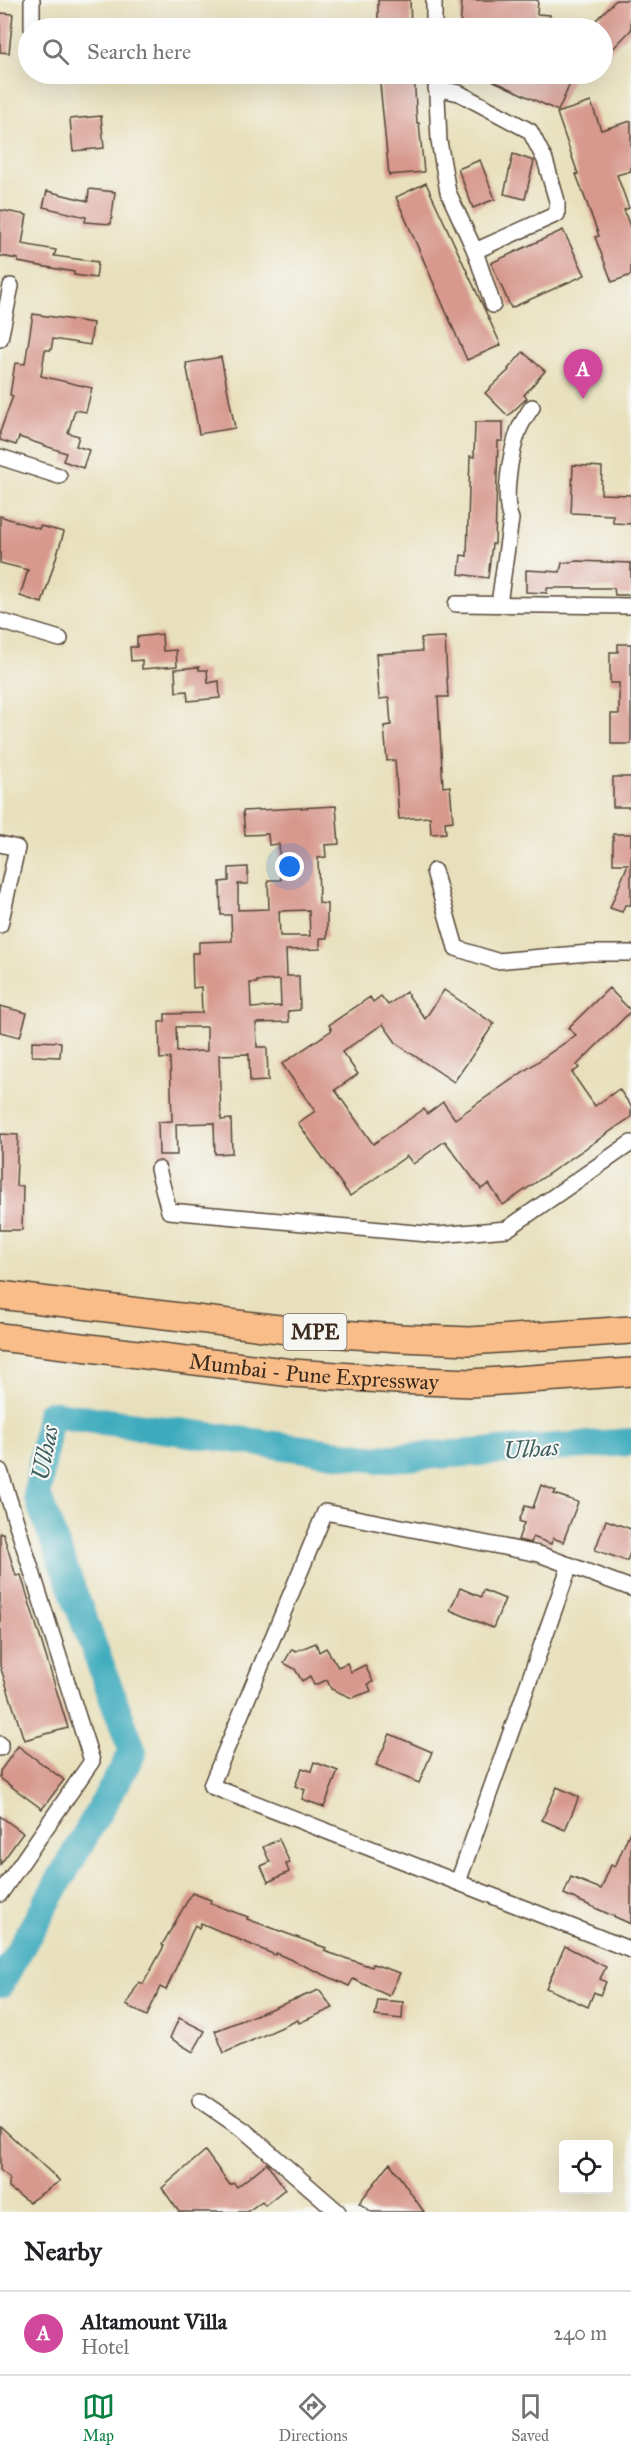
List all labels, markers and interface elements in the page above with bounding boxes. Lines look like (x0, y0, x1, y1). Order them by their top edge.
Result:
search box (18, 18, 613, 84)
icon: search (39, 35, 72, 68)
text: Search here (87, 38, 191, 65)
pin: A (564, 350, 602, 399)
your location (275, 852, 304, 881)
road number: MPE (284, 1314, 346, 1350)
street label: Mumbai - Pune Expressway (187, 1347, 440, 1396)
water label: Ulhas (25, 1422, 65, 1483)
water label: Ulhas (502, 1432, 561, 1466)
map controls (559, 2140, 613, 2194)
button: locate (559, 2140, 613, 2194)
text: Nearby (24, 2235, 102, 2267)
text: Altamount Villa (81, 2308, 227, 2335)
text: A (37, 2321, 50, 2345)
text: 240 m (553, 2321, 607, 2345)
text: Hotel (81, 2335, 129, 2359)
tab: Map (82, 2390, 115, 2445)
tab: Directions (279, 2390, 347, 2445)
tab: Saved (511, 2390, 549, 2445)

